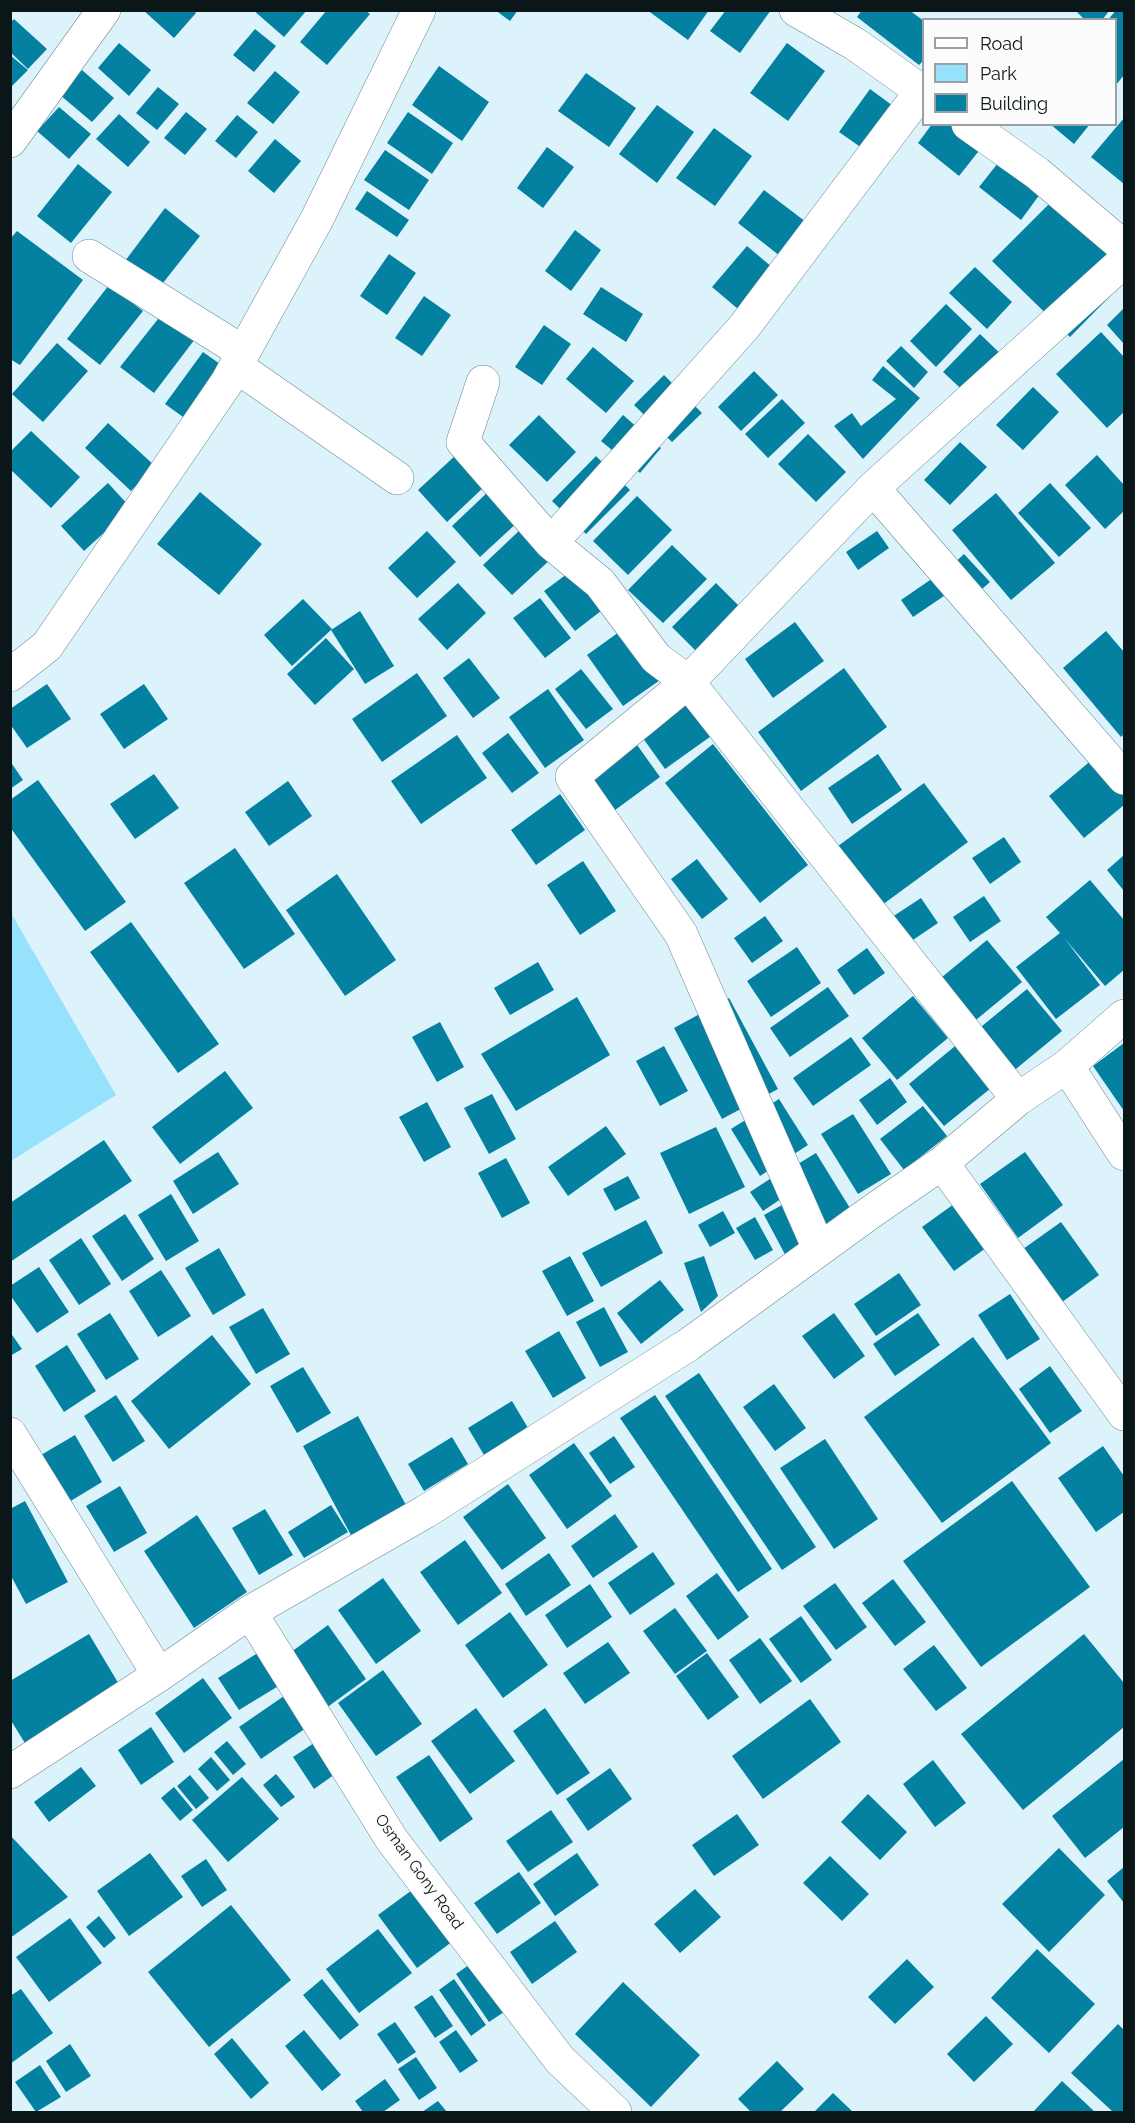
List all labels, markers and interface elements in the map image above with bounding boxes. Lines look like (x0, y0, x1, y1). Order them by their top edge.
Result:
legend (922, 18, 1117, 126)
text: Road (980, 33, 1023, 54)
text: Park (980, 63, 1017, 84)
text: Building (980, 93, 1048, 114)
street label: Osman Gony Road (371, 1811, 467, 1933)

